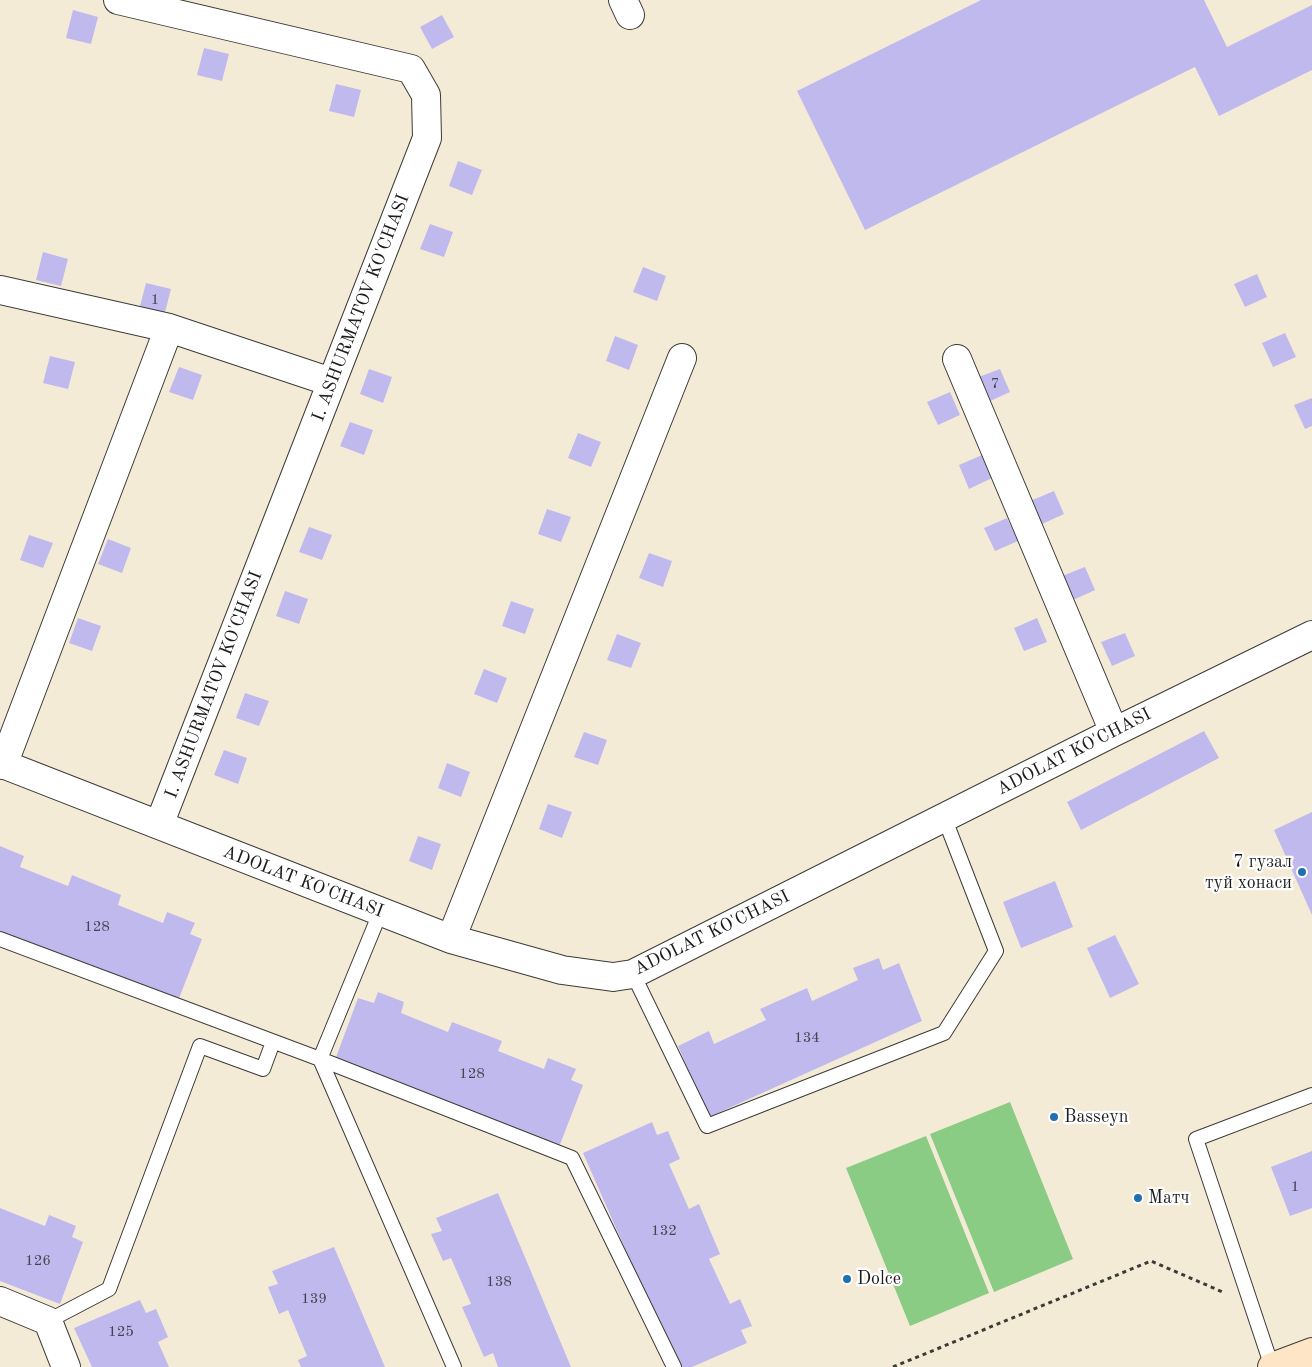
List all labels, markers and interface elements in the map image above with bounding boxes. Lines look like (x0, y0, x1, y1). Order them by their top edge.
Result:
street label: I. ASHURMATOV KO'CHASI (308, 191, 414, 425)
house number: 1 (151, 291, 159, 309)
house number: 7 (991, 375, 999, 393)
street label: I. ASHURMATOV KO'CHASI (161, 568, 267, 802)
street label: ADOLAT KO'CHASI (993, 704, 1155, 800)
street label: ADOLAT KO'CHASI (220, 841, 386, 923)
place label: 7 гузал туй хонаси (1205, 851, 1292, 894)
marker: 7 гузал туй хонаси (1296, 866, 1308, 878)
street label: ADOLAT KO'CHASI (631, 886, 793, 980)
house number: 128 (84, 918, 110, 936)
house number: 134 (794, 1029, 820, 1047)
house number: 128 (459, 1065, 485, 1083)
place label: Basseyn (1064, 1106, 1128, 1128)
marker: Basseyn (1048, 1111, 1060, 1123)
house number: 1 (1291, 1178, 1299, 1196)
place label: Матч (1148, 1187, 1189, 1209)
marker: Матч (1132, 1192, 1144, 1204)
house number: 132 (651, 1222, 677, 1240)
house number: 126 (25, 1252, 51, 1270)
place label: Dolce (857, 1268, 901, 1290)
house number: 138 (486, 1273, 512, 1291)
marker: Dolce (841, 1273, 853, 1285)
house number: 139 (301, 1290, 327, 1308)
house number: 125 (108, 1323, 134, 1341)

